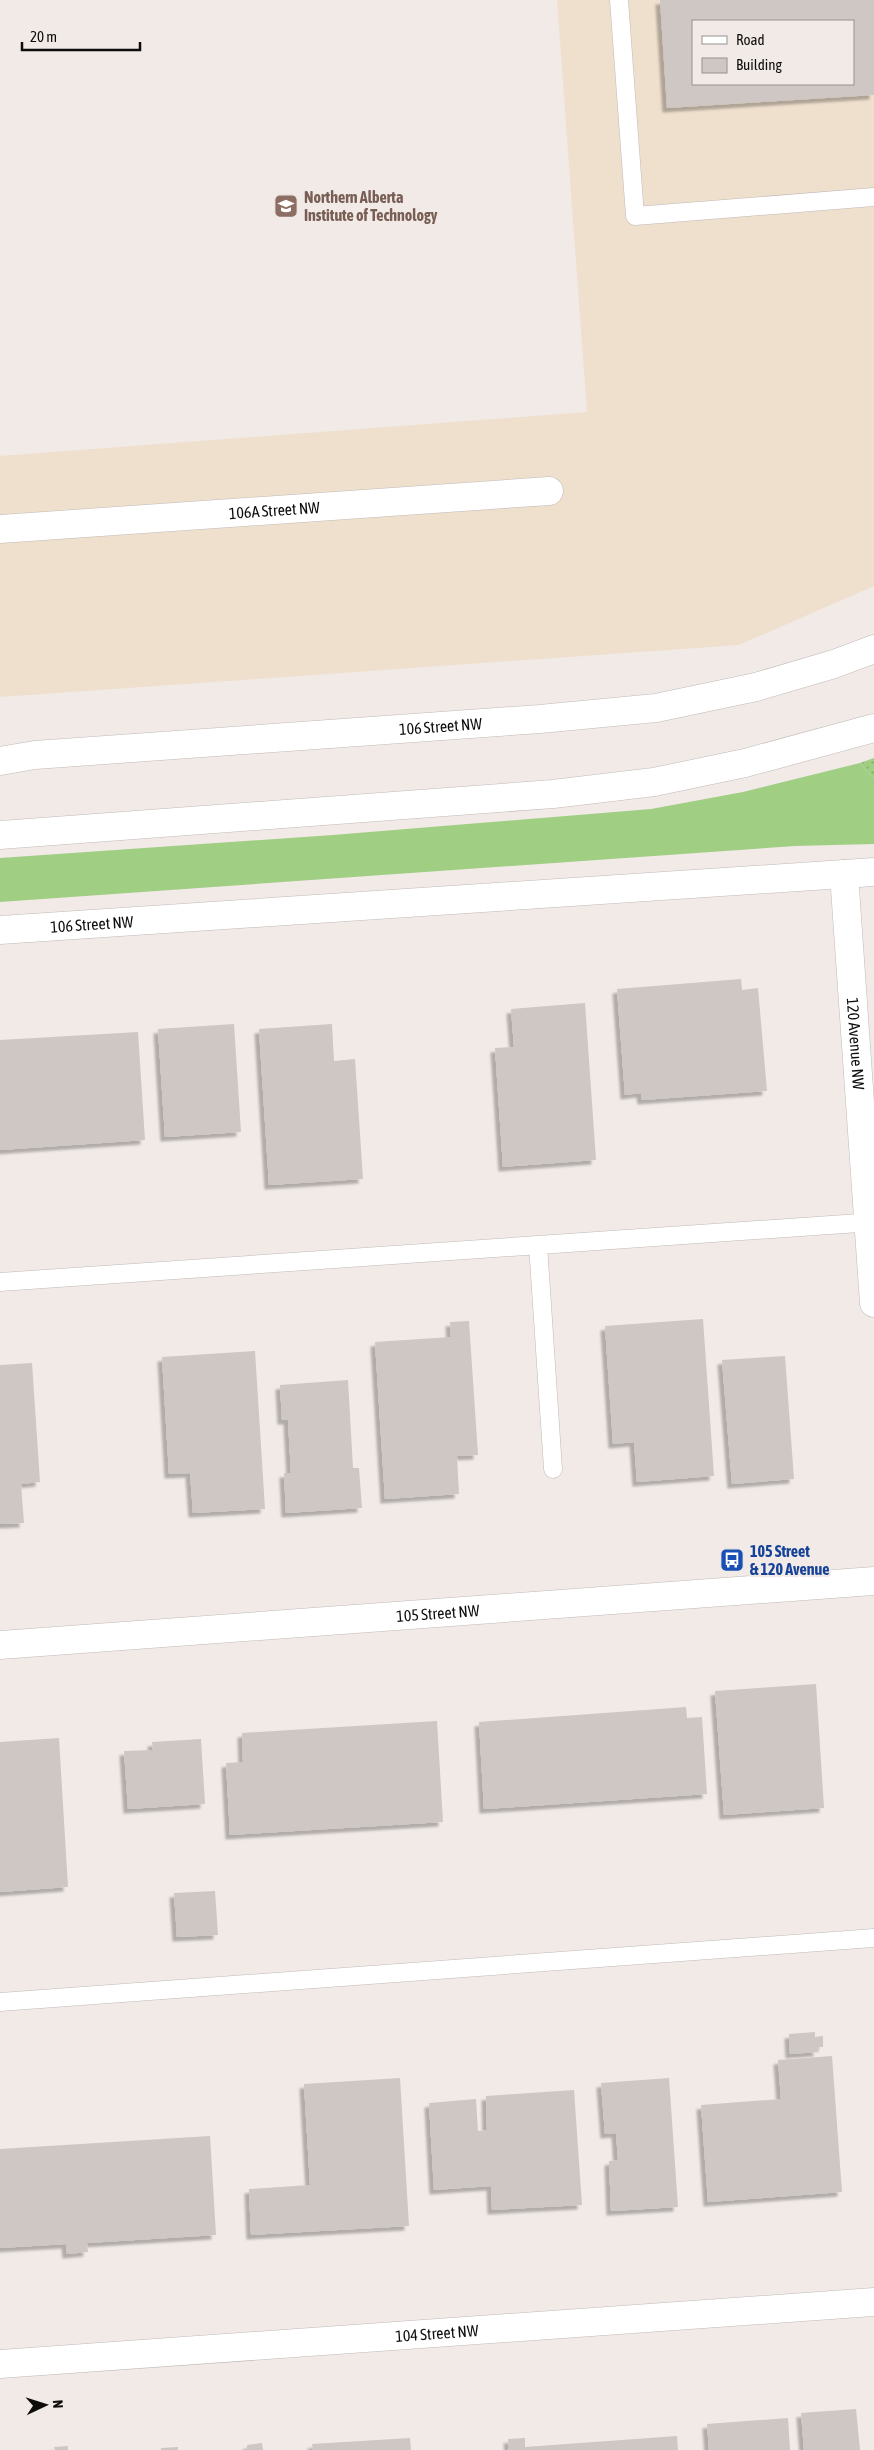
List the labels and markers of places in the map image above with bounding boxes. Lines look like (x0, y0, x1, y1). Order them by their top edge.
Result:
place label: Northern Alberta Institute of Technology (304, 188, 438, 224)
school or university icon: Northern Alberta Institute of Technology (273, 193, 299, 219)
place label: 105 Street & 120 Avenue (750, 1542, 830, 1578)
bus stop icon: 105 Street & 120 Avenue (719, 1547, 745, 1573)

